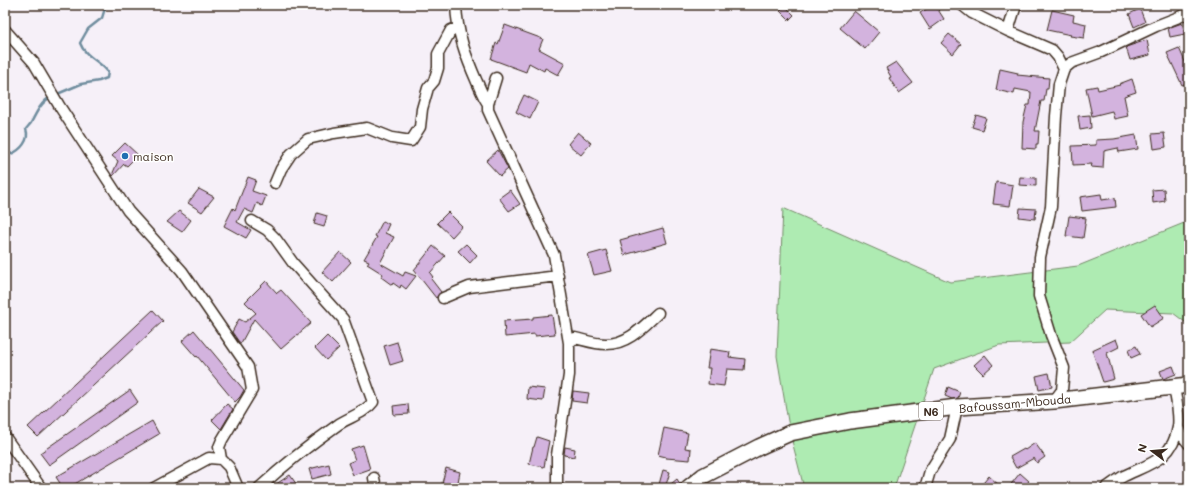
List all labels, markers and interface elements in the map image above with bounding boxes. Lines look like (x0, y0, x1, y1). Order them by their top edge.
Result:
place label: maison (133, 148, 173, 164)
marker: maison (120, 151, 130, 161)
street label: Bafoussam-Mbouda (958, 390, 1072, 416)
road number: N6 (919, 402, 943, 420)
north arrow (1132, 431, 1172, 471)
text: N (1134, 442, 1150, 454)

